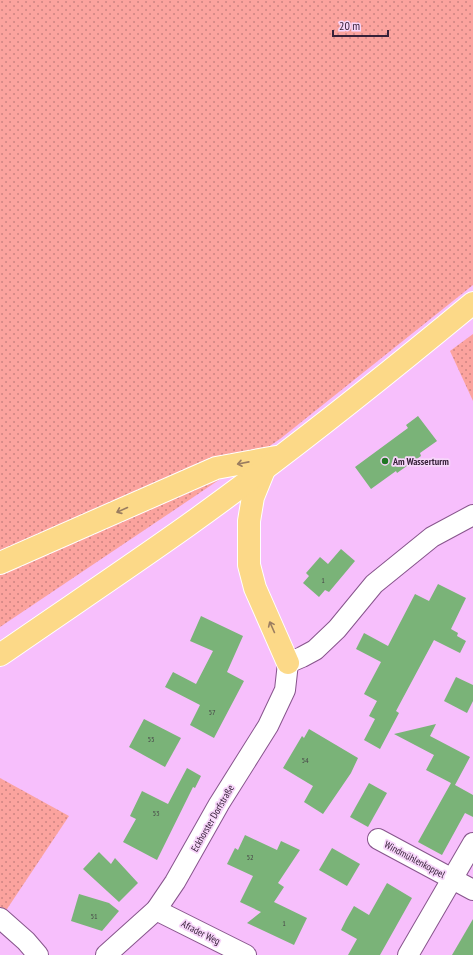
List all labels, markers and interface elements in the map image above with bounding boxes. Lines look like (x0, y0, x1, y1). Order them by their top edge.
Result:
scale bar (333, 12, 388, 38)
text: 20 m (339, 18, 360, 33)
place label: Am Wasserturm (392, 455, 449, 468)
marker: Am Wasserturm (380, 456, 390, 466)
one-way arrow (237, 460, 250, 468)
one-way arrow (116, 506, 128, 514)
house number: 1 (321, 575, 325, 585)
one-way arrow (268, 622, 275, 634)
house number: 57 (208, 707, 216, 717)
house number: 55 (147, 734, 155, 744)
house number: 54 (301, 755, 309, 765)
street label: Eckhorster Dorfstraße (188, 783, 237, 854)
house number: 53 (152, 808, 160, 818)
street label: Windmühlenkoppel (382, 838, 448, 881)
house number: 52 (246, 852, 254, 862)
house number: 51 (90, 911, 98, 921)
street label: Afrader Weg (179, 917, 222, 948)
house number: 1 (282, 918, 286, 928)

